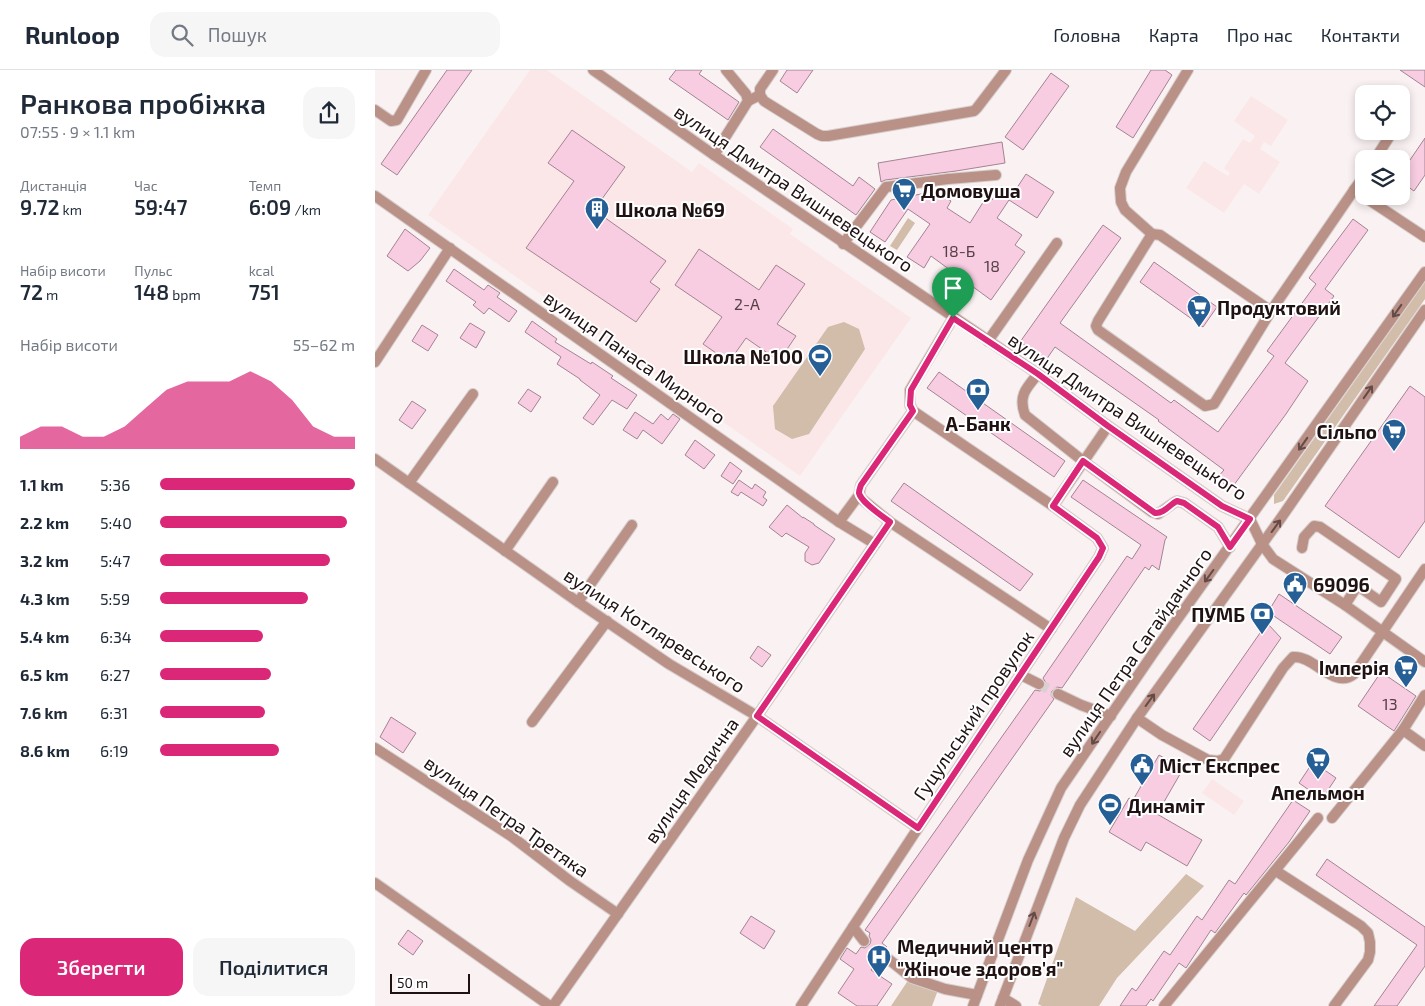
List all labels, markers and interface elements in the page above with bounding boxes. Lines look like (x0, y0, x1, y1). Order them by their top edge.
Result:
search box (150, 12, 500, 57)
text: Runloop (25, 20, 120, 49)
icon: search (168, 21, 196, 49)
text: Пошук (208, 23, 267, 46)
text: Головна (1053, 24, 1121, 46)
text: Карта (1149, 24, 1199, 46)
text: Про нас (1227, 24, 1293, 46)
text: Контакти (1321, 24, 1400, 46)
map controls (1355, 85, 1410, 205)
button: locate (1355, 85, 1410, 140)
text: Ранкова пробіжка (20, 86, 266, 120)
button: share (303, 87, 355, 139)
street label: вулиця Дмитра Вишневецького (670, 99, 918, 277)
text: 07:55 · 9 × 1.1 km (20, 122, 135, 141)
button: layers (1355, 150, 1410, 205)
text: Дистанція (20, 177, 87, 194)
text: Час (134, 177, 158, 194)
text: Темп (249, 177, 281, 194)
supermarket icon: Домовуша (891, 177, 917, 211)
place label: Домовуша (921, 179, 1021, 202)
text: 9.72 (20, 194, 59, 219)
text: 59:47 (134, 194, 187, 219)
text: 6:09 (249, 194, 291, 219)
building icon: Школа №69 (584, 196, 610, 230)
place label: Школа №69 (615, 198, 725, 221)
text: km (59, 201, 82, 218)
text: /km (291, 201, 321, 218)
house number: 18-Б (943, 241, 975, 260)
house number: 18 (984, 256, 1000, 275)
text: Набір висоти (20, 262, 106, 279)
text: Пульс (134, 262, 173, 279)
text: kcal (249, 262, 274, 279)
pin (932, 267, 974, 318)
icon: arrive (939, 274, 967, 302)
text: 72 (20, 279, 43, 304)
text: 148 (134, 279, 169, 304)
text: 751 (249, 279, 280, 304)
street label: вулиця Панаса Мирного (539, 285, 730, 429)
text: m (43, 286, 58, 303)
text: bpm (169, 286, 201, 303)
house number: 2-А (734, 294, 760, 313)
supermarket icon: Продуктовий (1186, 294, 1212, 328)
place label: Продуктовий (1217, 296, 1341, 319)
one-way arrow (1392, 304, 1402, 318)
street label: вулиця Дмитра Вишневецького (1004, 327, 1252, 505)
text: Набір висоти (20, 335, 118, 354)
text: 55–62 m (293, 335, 355, 354)
sports icon: Школа №100 (807, 343, 833, 377)
place label: Школа №100 (683, 345, 803, 368)
bank icon: А-Банк (965, 377, 991, 411)
one-way arrow (1363, 385, 1373, 399)
place label: А-Банк (945, 412, 1011, 435)
supermarket icon: Сільпо (1381, 418, 1407, 452)
place label: Сільпо (1316, 420, 1377, 443)
one-way arrow (1298, 437, 1308, 451)
text: 1.1 km (20, 475, 64, 494)
text: 5:36 (100, 475, 130, 494)
text: 2.2 km (20, 513, 69, 532)
text: 5:40 (100, 513, 132, 532)
one-way arrow (1270, 520, 1281, 533)
street label: вулиця Петра Сагайдачного (1054, 543, 1217, 762)
text: 3.2 km (20, 551, 69, 570)
text: 5:47 (100, 551, 130, 570)
street label: вулиця Котляревського (560, 563, 750, 698)
one-way arrow (1203, 569, 1214, 582)
public building icon: 69096 (1282, 571, 1308, 605)
place label: 69096 (1313, 573, 1370, 596)
text: 4.3 km (20, 589, 70, 608)
text: 5:59 (100, 589, 130, 608)
bank icon: ПУМБ (1249, 601, 1275, 635)
place label: ПУМБ (1191, 603, 1245, 626)
street label: Гуцульський провулок (908, 626, 1039, 805)
text: 5.4 km (20, 627, 69, 646)
text: 6:34 (100, 627, 132, 646)
supermarket icon: Імперія (1393, 654, 1419, 688)
place label: Імперія (1319, 656, 1389, 679)
text: 6.5 km (20, 665, 69, 684)
text: 6:27 (100, 665, 130, 684)
one-way arrow (1145, 693, 1155, 707)
house number: 13 (1382, 694, 1398, 713)
text: 7.6 km (20, 703, 68, 722)
text: 6:31 (100, 703, 128, 722)
street label: вулиця Медична (639, 713, 744, 848)
one-way arrow (1091, 731, 1101, 745)
text: 8.6 km (20, 741, 70, 760)
text: 6:19 (100, 741, 128, 760)
supermarket icon: Апельмон (1305, 746, 1331, 780)
street label: вулиця Петра Третяка (420, 750, 594, 882)
public building icon: Міст Експрес (1129, 752, 1155, 786)
place label: Міст Експрес (1159, 754, 1280, 777)
place label: Апельмон (1271, 781, 1365, 804)
sports icon: Динаміт (1097, 792, 1123, 826)
place label: Динаміт (1127, 794, 1205, 817)
one-way arrow (1028, 912, 1037, 927)
place label: Медичний центр "Жіноче здоров'я" (897, 935, 1063, 980)
button: Зберегти (20, 938, 183, 996)
button: Поділитися (193, 938, 355, 996)
hospital icon: Медичний центр "Жіноче здоров'я" (866, 944, 892, 978)
scale bar (390, 971, 470, 994)
text: 50 m (397, 974, 428, 991)

